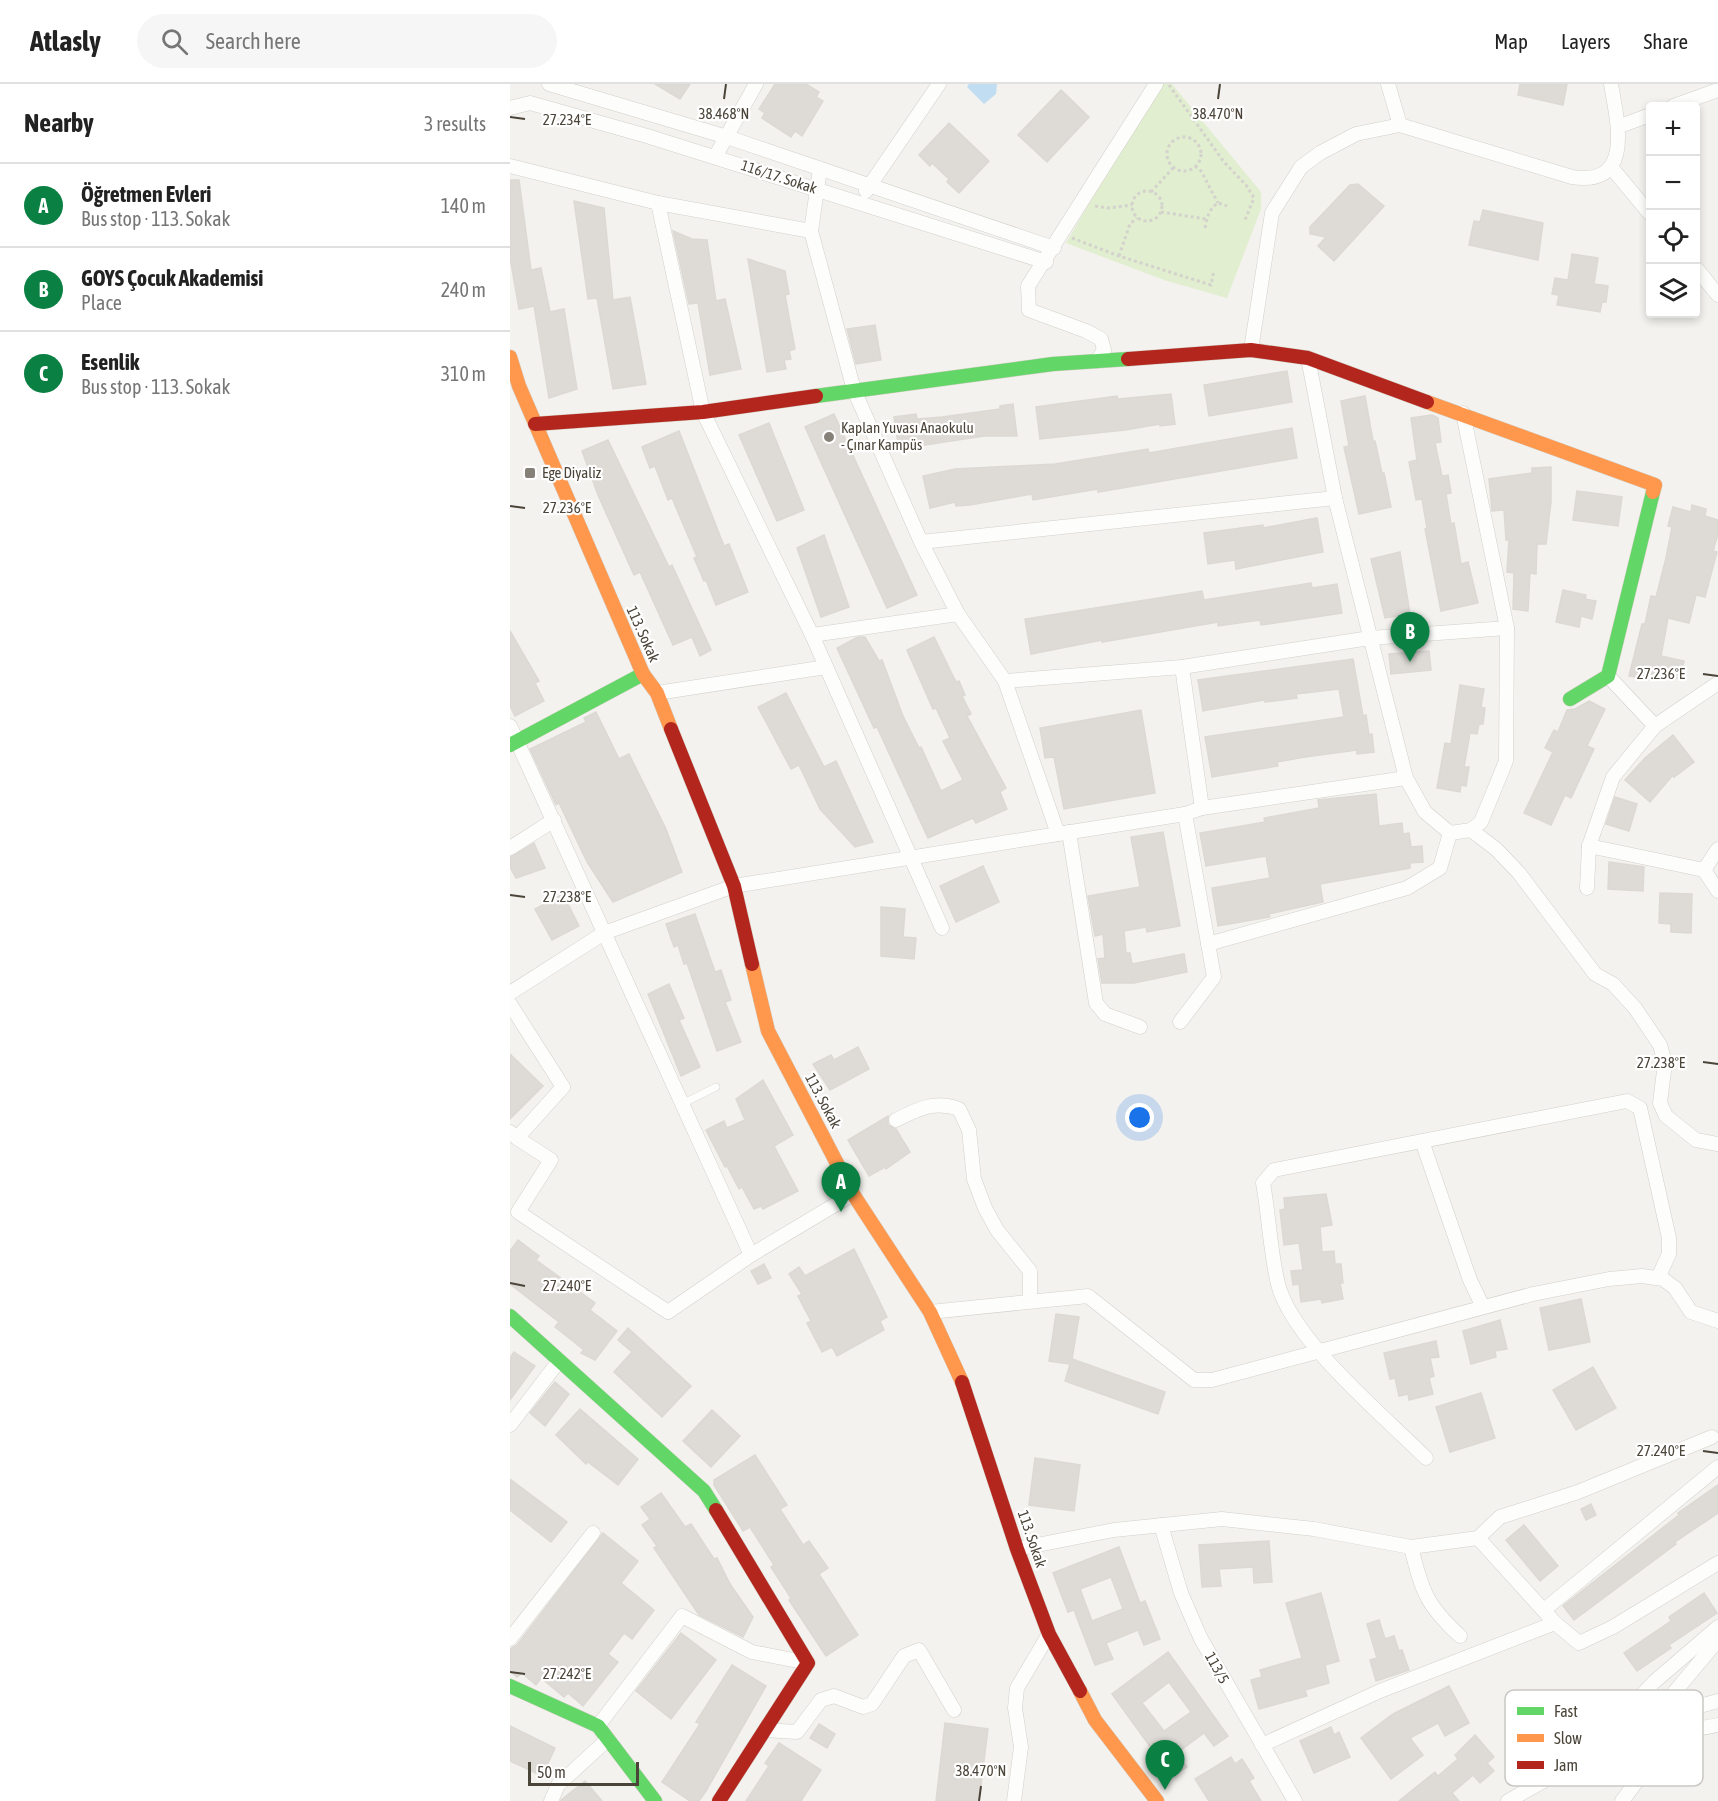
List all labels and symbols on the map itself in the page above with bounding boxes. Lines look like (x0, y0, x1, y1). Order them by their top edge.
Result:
text: 38.468°N (699, 105, 749, 122)
text: 38.470°N (1193, 105, 1243, 122)
text: 27.234°E (543, 111, 592, 128)
street label: 116/17. Sokak (739, 156, 820, 197)
place label: Kaplan Yuvası Anaokulu - Çınar Kampüs (841, 419, 974, 453)
marker: Kaplan Yuvası Anaokulu - Çınar Kampüs (822, 430, 836, 444)
place label: Ege Diyaliz (542, 464, 602, 481)
marker: Ege Diyaliz (523, 466, 537, 480)
text: 27.236°E (543, 499, 592, 516)
street label: 113. Sokak (624, 603, 663, 665)
pin: B (1390, 612, 1430, 662)
text: 27.236°E (1637, 665, 1686, 682)
text: 27.238°E (543, 888, 592, 905)
text: 27.238°E (1637, 1054, 1686, 1071)
street label: 113. Sokak (802, 1071, 845, 1131)
your location (1125, 1103, 1154, 1132)
pin: A (822, 1162, 860, 1212)
text: 27.240°E (543, 1277, 592, 1294)
text: 27.240°E (1637, 1442, 1686, 1459)
street label: 113. Sokak (1015, 1508, 1050, 1570)
street label: 113/5 (1202, 1649, 1233, 1686)
text: 27.242°E (543, 1665, 592, 1682)
legend (1505, 1690, 1703, 1786)
text: Fast (1554, 1702, 1578, 1720)
text: Slow (1554, 1729, 1582, 1747)
pin: C (1146, 1740, 1184, 1790)
text: Jam (1554, 1756, 1578, 1774)
scale bar (528, 1759, 639, 1786)
text: 38.470°N (956, 1762, 1006, 1779)

